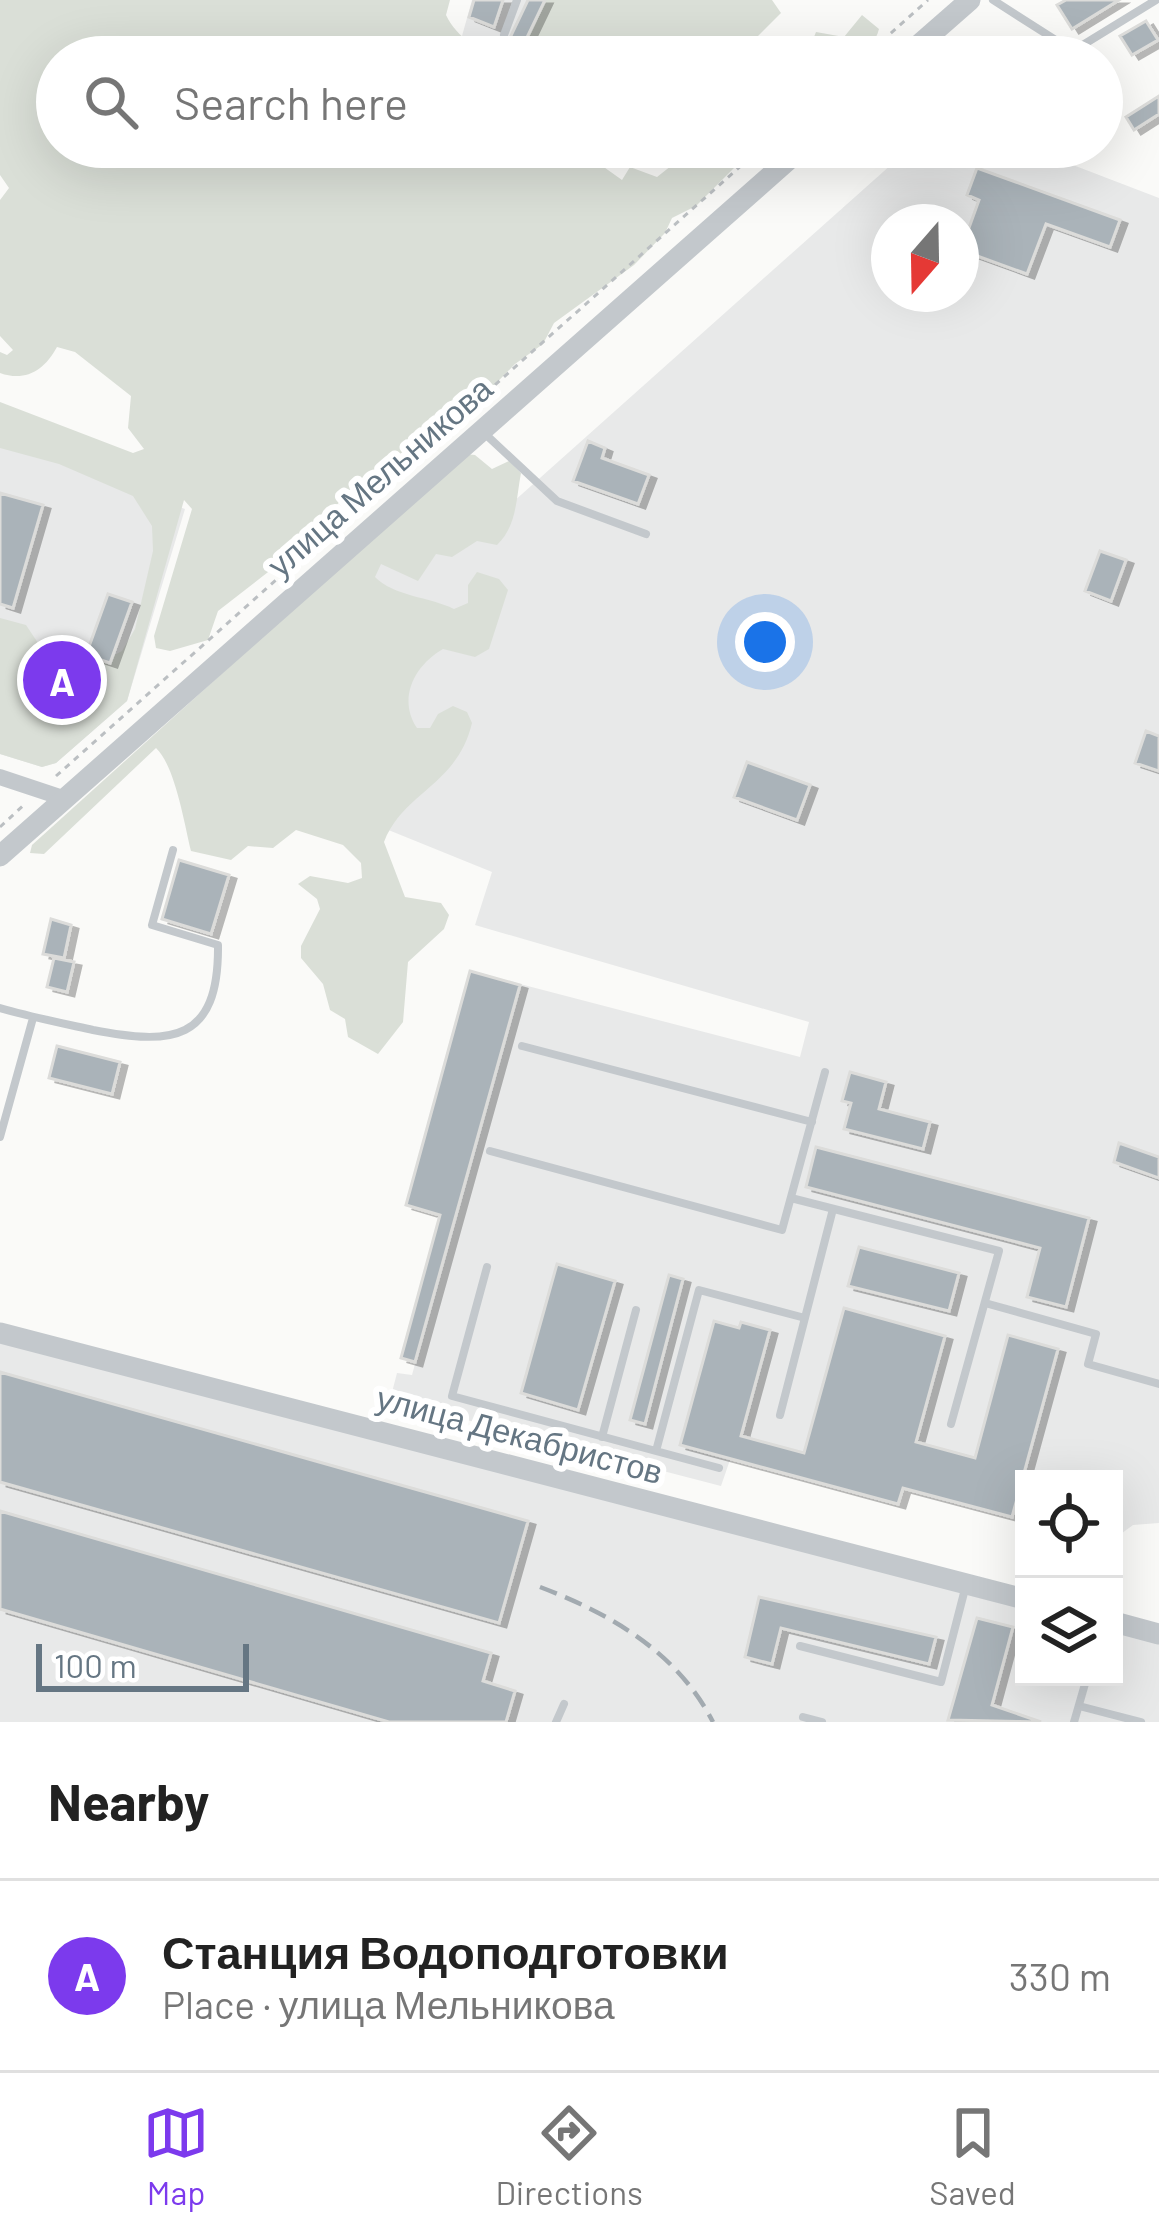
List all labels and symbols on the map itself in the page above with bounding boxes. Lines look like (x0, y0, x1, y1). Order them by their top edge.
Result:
north arrow (871, 204, 979, 312)
street label: улица Мельникова (259, 367, 500, 584)
your location (735, 612, 795, 672)
pin: A (23, 635, 101, 725)
street label: улица Декабристов (373, 1377, 667, 1491)
scale bar (36, 1638, 249, 1691)

